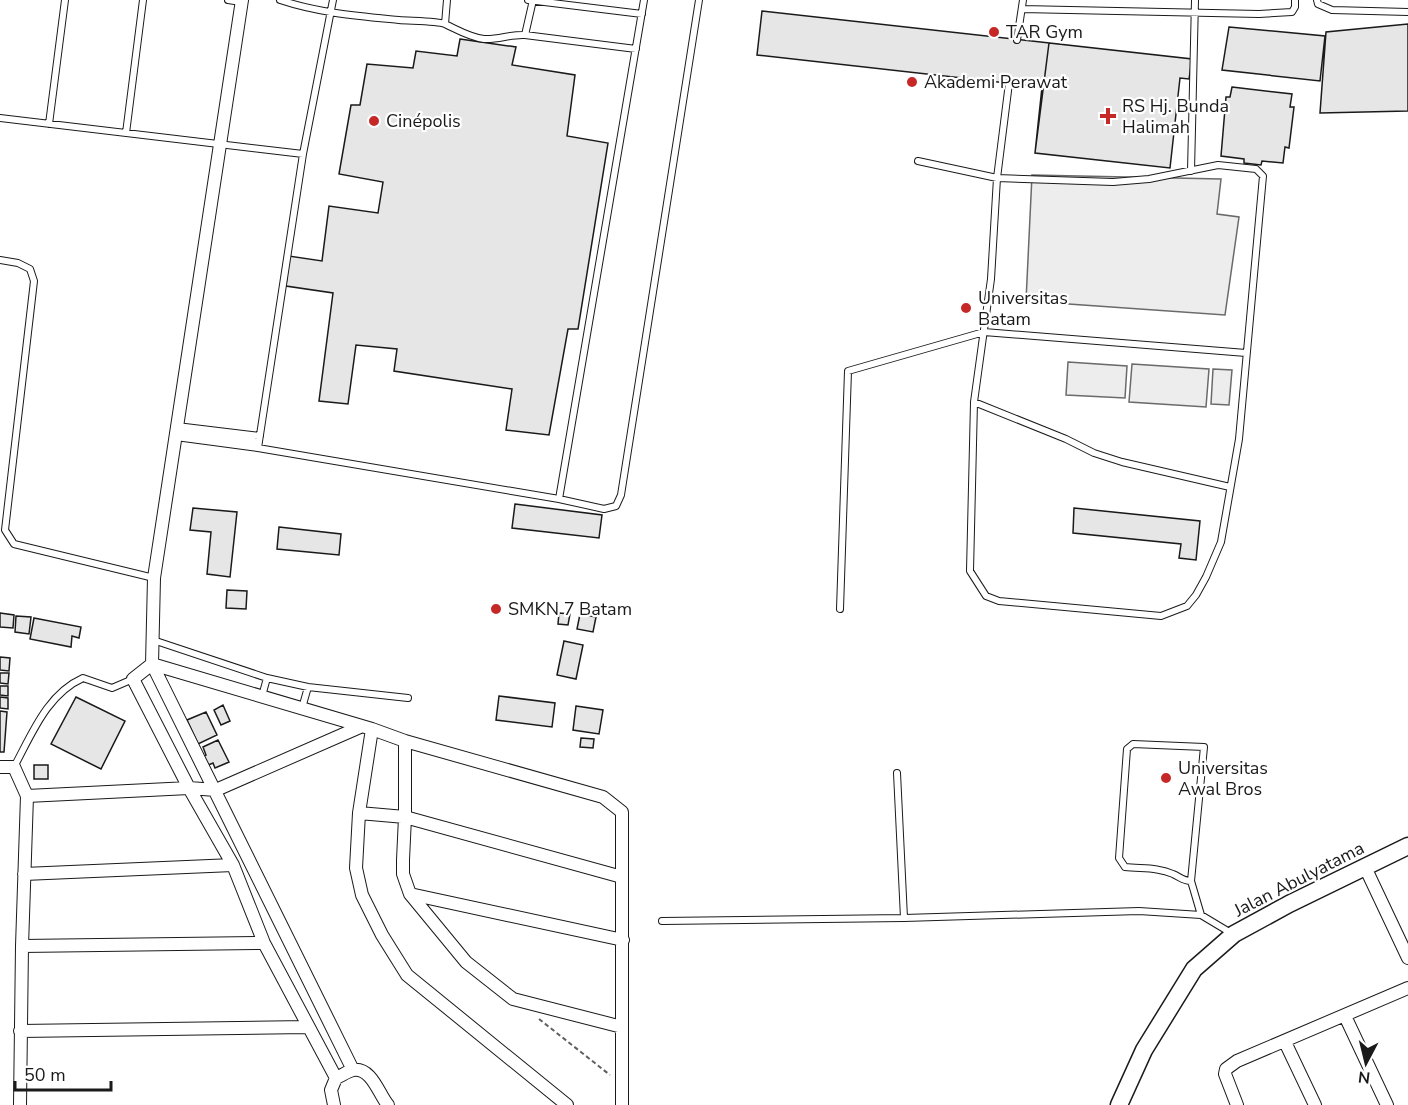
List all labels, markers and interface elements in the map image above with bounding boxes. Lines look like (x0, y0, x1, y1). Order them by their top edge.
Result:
place label: TAR Gym (1006, 20, 1083, 44)
marker: TAR Gym (987, 25, 1001, 39)
place label: Akademi Perawat (924, 70, 1068, 94)
marker: Akademi Perawat (905, 75, 919, 89)
place label: RS Hj. Bunda Halimah (1122, 94, 1229, 139)
marker: RS Hj. Bunda Halimah (1099, 107, 1117, 125)
place label: Cinépolis (386, 109, 461, 133)
marker: Cinépolis (367, 114, 381, 128)
place label: Universitas Batam (978, 286, 1068, 331)
marker: Universitas Batam (959, 301, 973, 315)
place label: SMKN 7 Batam (508, 597, 632, 621)
marker: SMKN 7 Batam (489, 602, 503, 616)
place label: Universitas Awal Bros (1178, 756, 1268, 801)
marker: Universitas Awal Bros (1159, 771, 1173, 785)
street label: Jalan Abulyatama (1229, 836, 1368, 923)
north arrow (1336, 1033, 1396, 1093)
scale bar (15, 1054, 111, 1092)
text: 50 m (24, 1063, 66, 1087)
text: N (1357, 1065, 1372, 1089)

